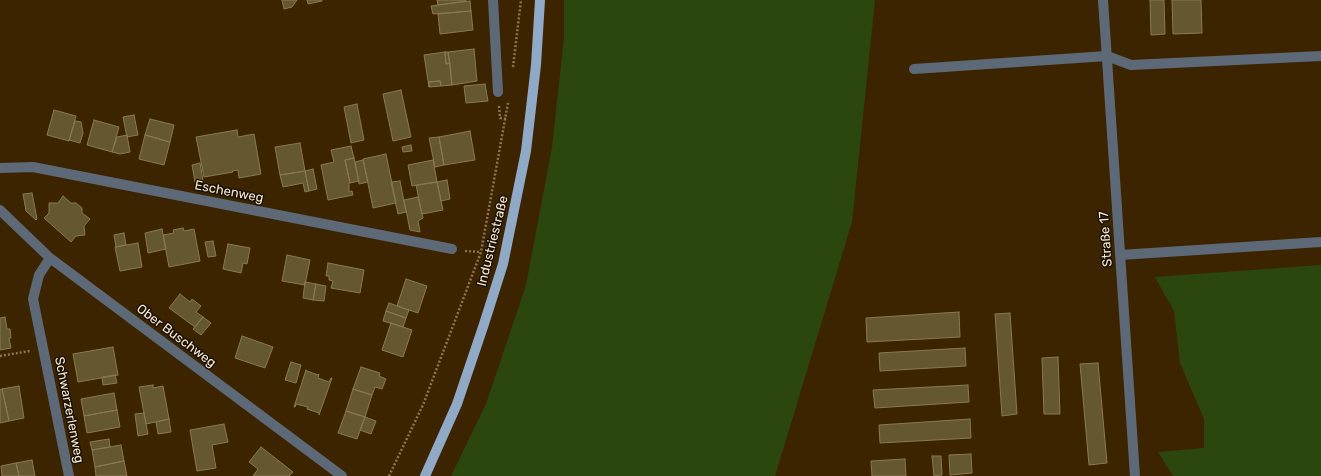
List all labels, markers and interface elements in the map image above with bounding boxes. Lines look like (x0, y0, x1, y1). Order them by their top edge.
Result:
street label: Eschenweg (193, 178, 265, 206)
street label: Industriestraße (474, 194, 512, 288)
street label: Straße 17 (1096, 211, 1116, 267)
street label: Ober Buschweg (133, 301, 219, 371)
street label: Schwarzerlenweg (51, 356, 87, 464)

